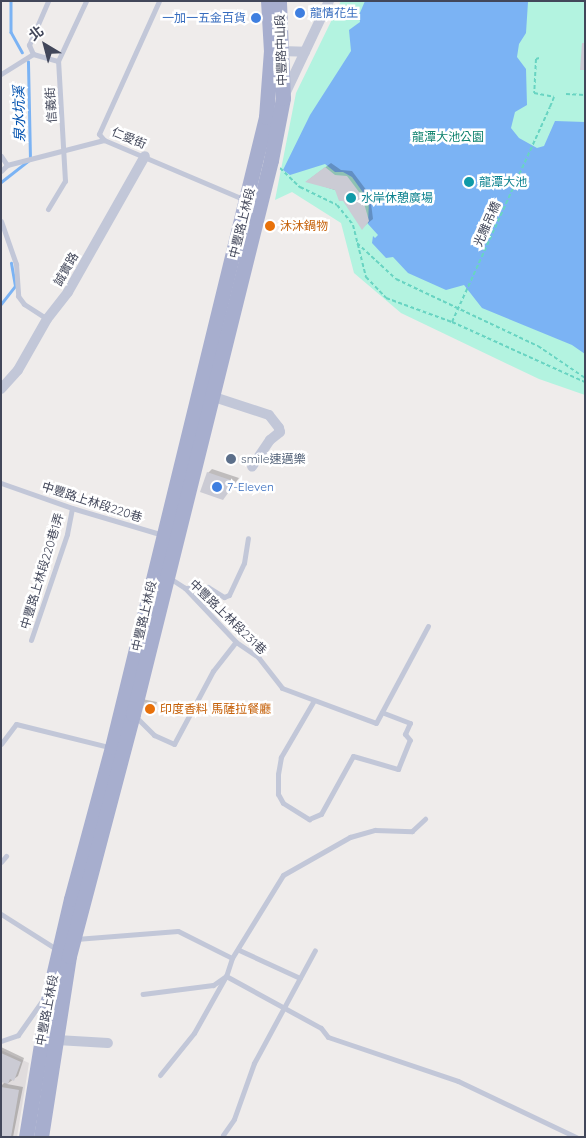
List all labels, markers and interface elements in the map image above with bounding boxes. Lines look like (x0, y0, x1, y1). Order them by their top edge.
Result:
place label: 龍情花生 (310, 6, 358, 20)
marker: 龍情花生 (294, 7, 306, 19)
place label: 一加一五金百貨 (162, 11, 246, 25)
marker: 一加一五金百貨 (250, 12, 262, 24)
street label: 中豐路中山段 (273, 14, 289, 86)
north arrow (20, 20, 70, 70)
text: 北 (25, 22, 47, 44)
water label: 泉水坑溪 (10, 86, 28, 142)
street label: 信義街 (43, 87, 59, 123)
street label: 仁愛街 (110, 124, 148, 152)
park label: 龍潭大池公園 (412, 130, 484, 144)
place label: 龍潭大池 (479, 175, 527, 189)
marker: 龍潭大池 (463, 176, 475, 188)
street label: 中豐路上林段 (226, 186, 258, 260)
place label: 水岸休憩廣場 (361, 191, 433, 205)
marker: 水岸休憩廣場 (345, 192, 357, 204)
street label: 光雕吊橋 (471, 199, 503, 249)
place label: 沐沐鍋物 (280, 219, 328, 233)
marker: 沐沐鍋物 (264, 220, 276, 232)
street label: 誠實路 (51, 250, 81, 288)
place label: smile速邁樂 (241, 452, 306, 466)
marker: smile速邁樂 (225, 453, 237, 465)
street label: 中豐路上林段220巷 (40, 479, 144, 525)
place label: 7-Eleven (227, 480, 274, 494)
marker: 7-Eleven (211, 481, 223, 493)
street label: 中豐路上林段220巷1弄 (17, 511, 67, 631)
street label: 中豐路上林段231巷 (187, 577, 269, 657)
street label: 中豐路上林段 (129, 579, 159, 653)
place label: 印度香料 馬薩拉餐廳 (160, 702, 271, 716)
marker: 印度香料 馬薩拉餐廳 (144, 703, 156, 715)
street label: 中豐路上林段 (33, 973, 61, 1047)

